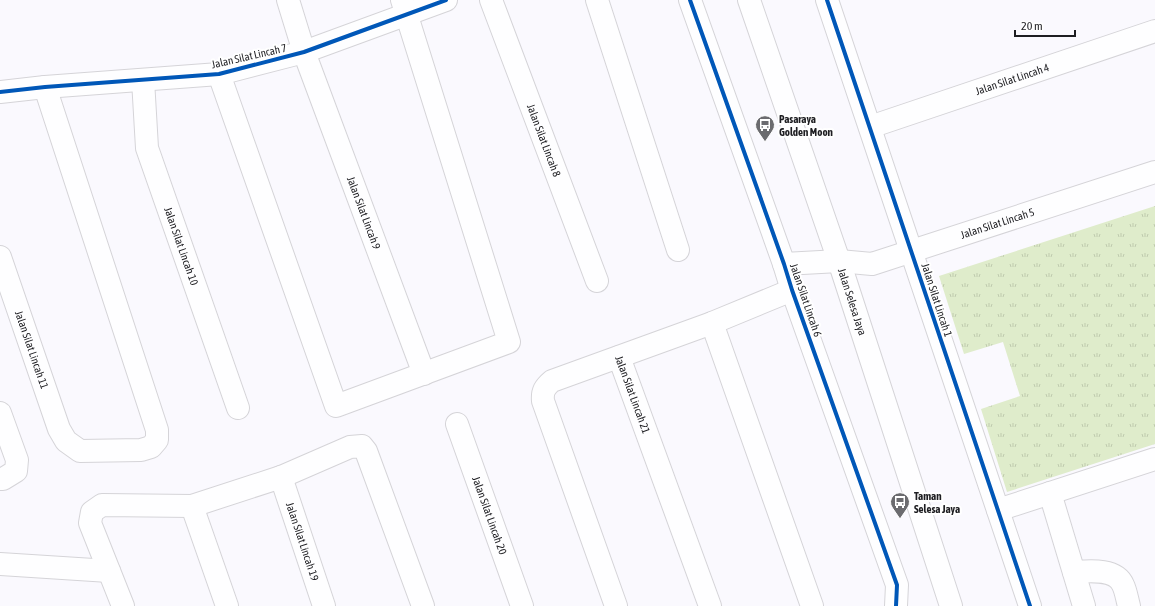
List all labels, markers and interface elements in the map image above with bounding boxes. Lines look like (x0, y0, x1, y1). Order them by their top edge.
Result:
scale bar (1015, 12, 1075, 38)
text: 20 m (1021, 19, 1043, 33)
street label: Jalan Silat Lincah 7 (210, 42, 288, 70)
street label: Jalan Silat Lincah 4 (974, 61, 1050, 97)
street label: Jalan Silat Lincah 8 (525, 102, 563, 178)
place label: Pasaraya Golden Moon (779, 113, 833, 138)
bus stop icon: Pasaraya Golden Moon (754, 114, 776, 142)
street label: Jalan Silat Lincah 9 (345, 175, 383, 251)
street label: Jalan Silat Lincah 10 (162, 205, 201, 287)
street label: Jalan Silat Lincah 5 (959, 206, 1036, 241)
street label: Jalan Silat Lincah 6 (788, 262, 824, 338)
street label: Jalan Silat Lincah 1 (919, 262, 955, 338)
street label: Jalan Selesa Jaya (836, 267, 869, 337)
street label: Jalan Silat Lincah 11 (13, 309, 51, 390)
street label: Jalan Silat Lincah 21 (613, 354, 652, 435)
street label: Jalan Silat Lincah 20 (470, 475, 509, 556)
place label: Taman Selesa Jaya (914, 490, 960, 515)
bus stop icon: Taman Selesa Jaya (889, 491, 911, 519)
street label: Jalan Silat Lincah 19 (284, 501, 321, 582)

